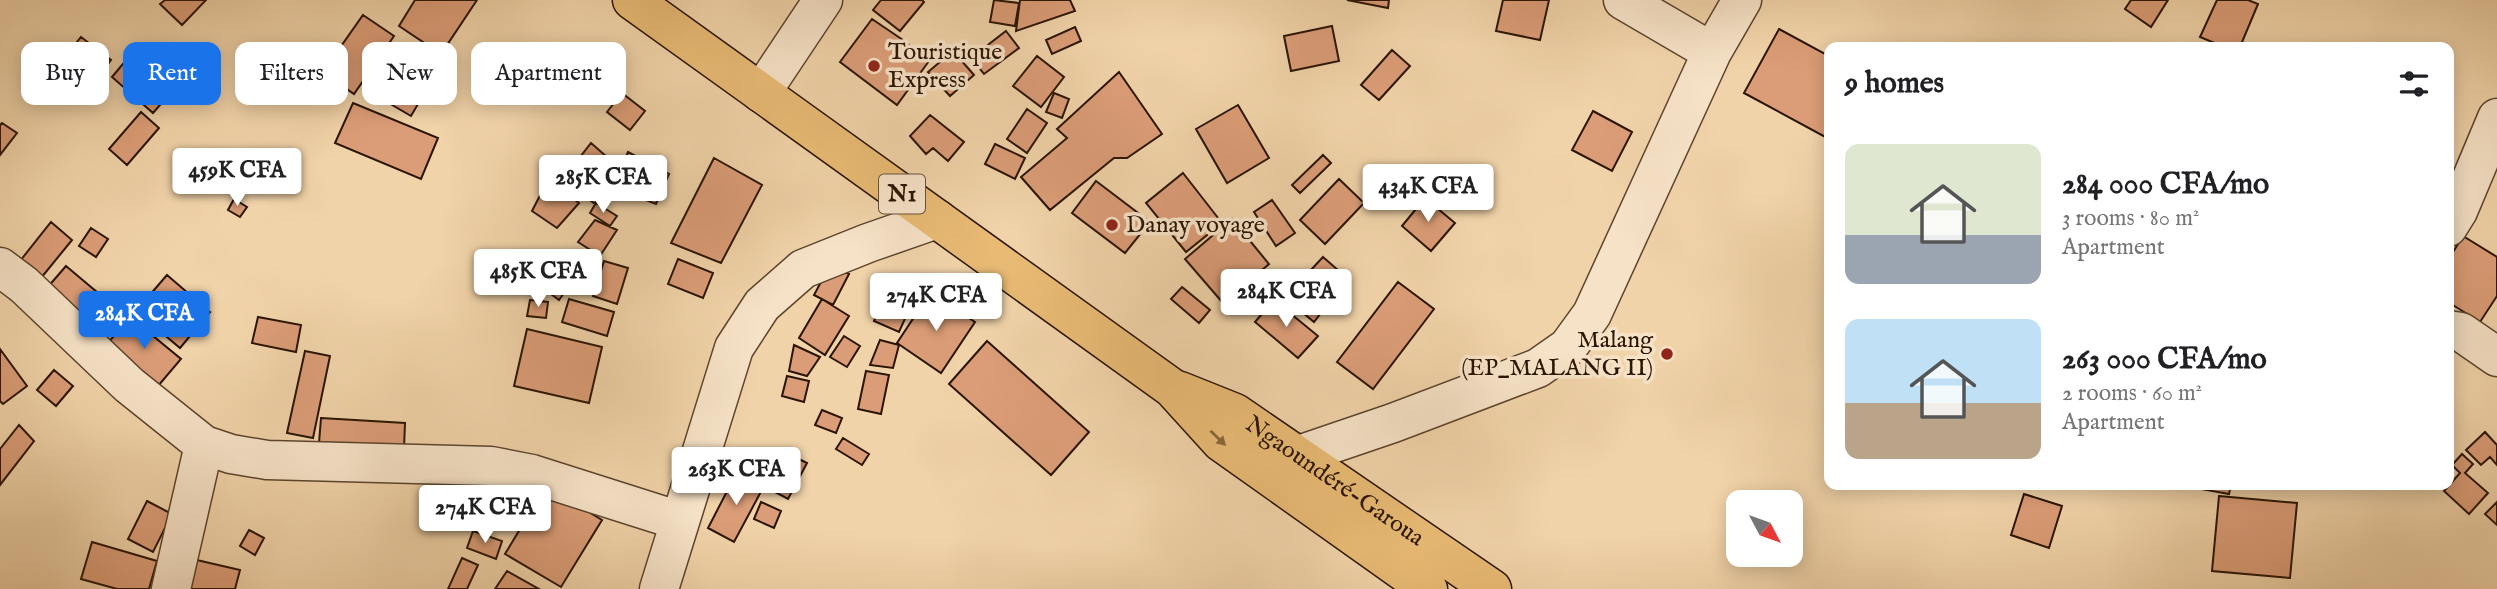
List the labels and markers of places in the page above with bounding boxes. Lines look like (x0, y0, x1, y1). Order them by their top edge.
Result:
place label: Touristique Express (888, 37, 1002, 96)
marker: Touristique Express (866, 58, 882, 74)
pin: 459K CFA (165, 148, 309, 208)
pin: 285K CFA (531, 156, 675, 215)
pin: 434K CFA (1356, 164, 1500, 224)
place label: Danay voyage (1126, 210, 1265, 241)
marker: Danay voyage (1104, 217, 1120, 233)
pin: 485K CFA (466, 250, 610, 309)
pin: 284K CFA (1214, 270, 1358, 329)
pin: 274K CFA (864, 274, 1008, 333)
pin: 284K CFA (72, 292, 216, 351)
place label: Malang (EP_MALANG II) (1461, 325, 1654, 384)
marker: Malang (EP_MALANG II) (1659, 346, 1675, 362)
pin: 263K CFA (664, 448, 808, 507)
pin: 274K CFA (413, 486, 557, 545)

